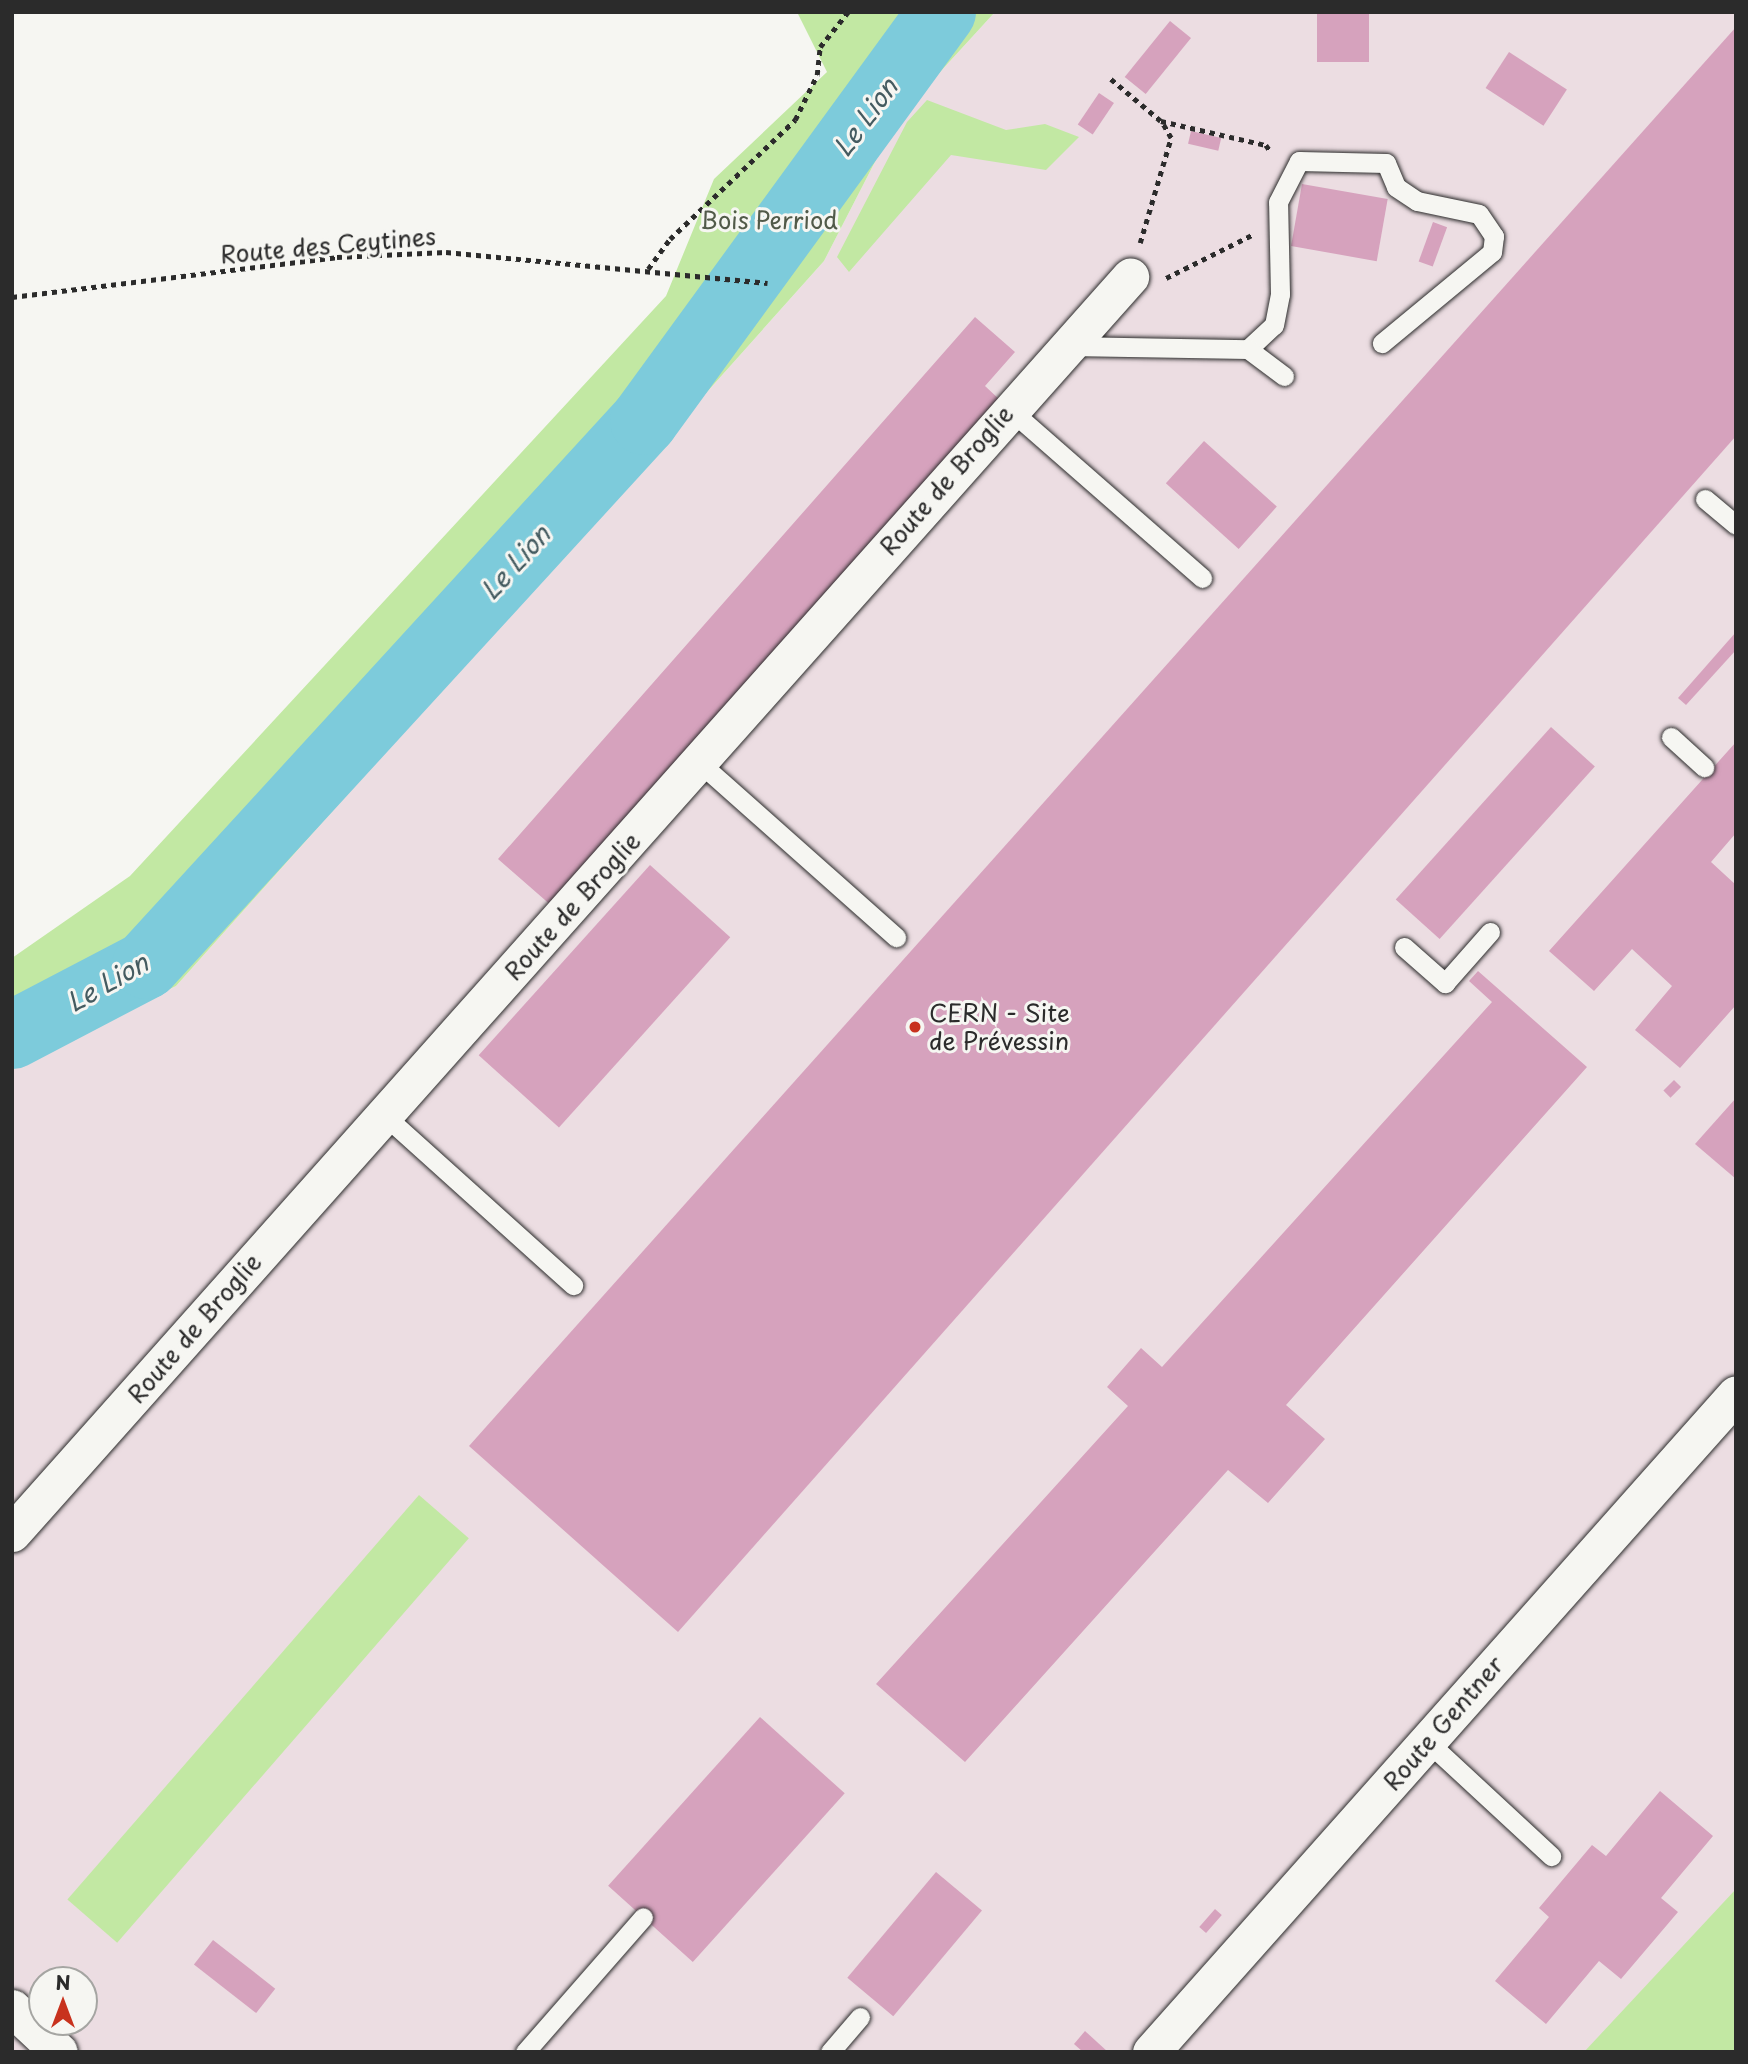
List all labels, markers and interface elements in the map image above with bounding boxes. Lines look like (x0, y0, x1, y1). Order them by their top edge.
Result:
water label: Le Lion (826, 72, 904, 162)
park label: Bois Perriod (699, 206, 839, 234)
street label: Route des Ceytines (218, 221, 438, 269)
street label: Route de Broglie (873, 399, 1019, 561)
water label: Le Lion (474, 519, 556, 605)
street label: Route de Broglie (498, 826, 646, 986)
water label: Le Lion (61, 946, 153, 1018)
place label: CERN - Site de Prévessin (929, 999, 1071, 1055)
marker: CERN - Site de Prévessin (907, 1019, 923, 1035)
street label: Route de Broglie (121, 1247, 267, 1409)
street label: Route Gentner (1377, 1650, 1509, 1796)
north arrow (28, 1966, 98, 2036)
text: N (55, 1968, 71, 1996)

